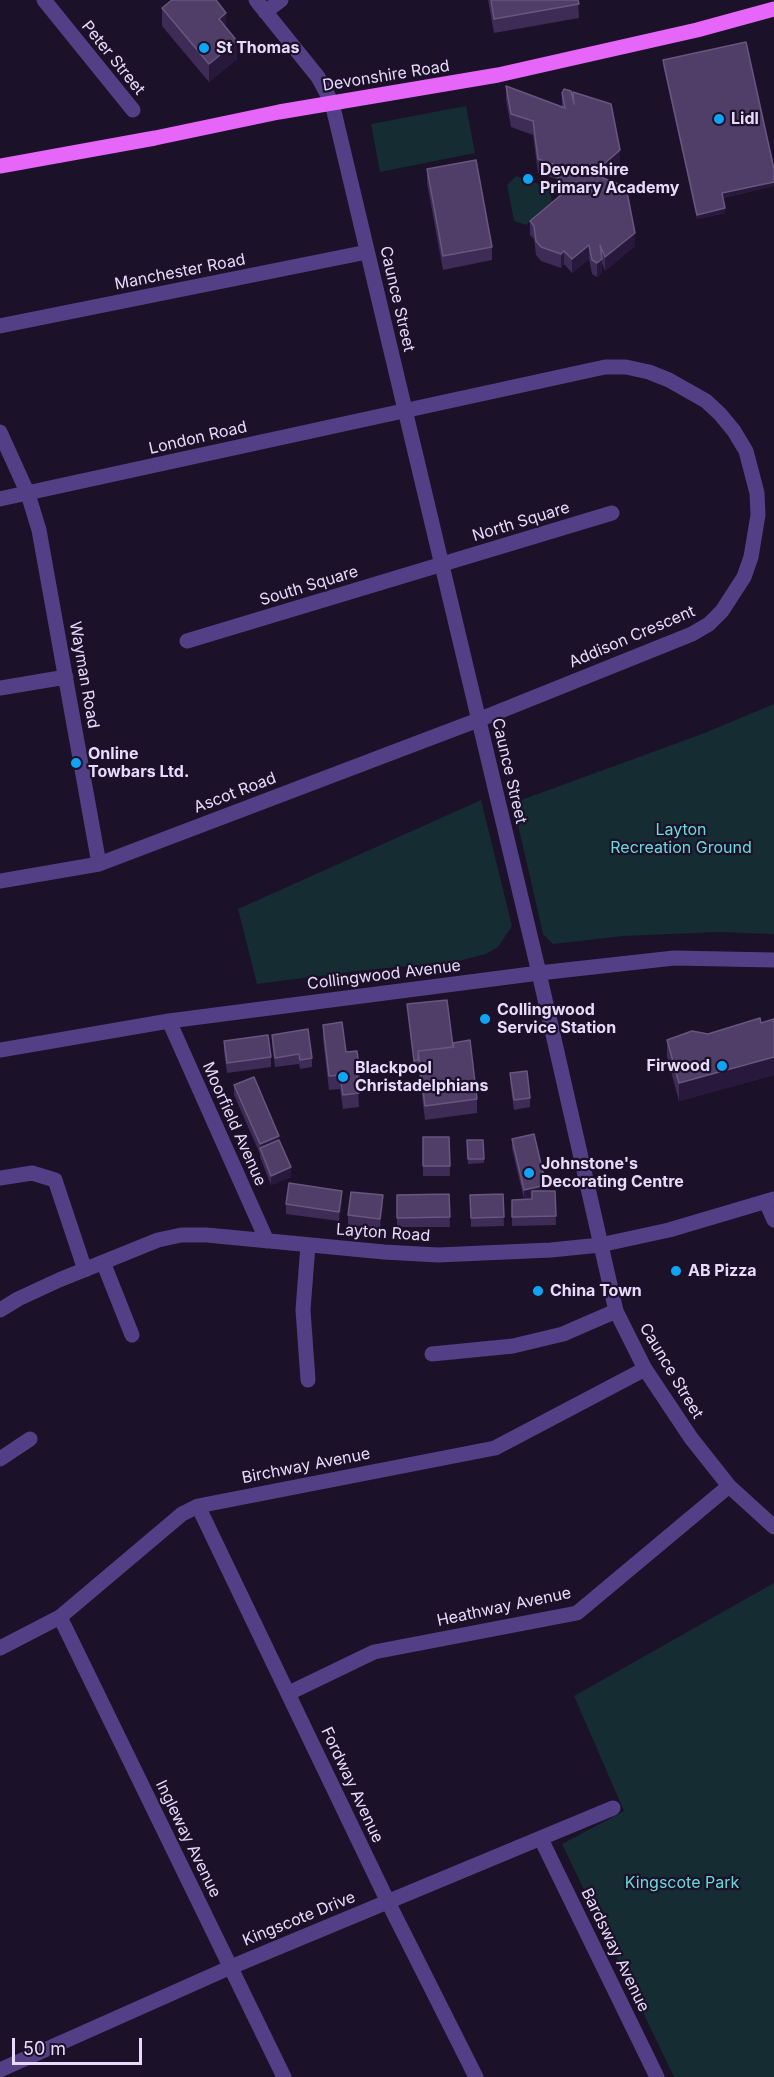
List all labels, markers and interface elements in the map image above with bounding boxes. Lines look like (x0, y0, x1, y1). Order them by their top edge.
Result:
street label: Peter Street (77, 17, 149, 99)
place label: St Thomas (216, 38, 299, 58)
marker: St Thomas (197, 41, 211, 55)
street label: Devonshire Road (321, 56, 451, 96)
place label: Lidl (731, 109, 759, 129)
marker: Lidl (712, 112, 726, 126)
place label: Devonshire Primary Academy (540, 160, 679, 198)
marker: Devonshire Primary Academy (521, 172, 535, 186)
street label: Caunce Street (376, 244, 418, 354)
street label: Manchester Road (113, 250, 247, 294)
street label: London Road (147, 417, 249, 459)
street label: North Square (470, 498, 572, 546)
street label: South Square (257, 562, 361, 610)
street label: Addison Crescent (566, 602, 698, 672)
street label: Wayman Road (65, 620, 103, 730)
street label: Caunce Street (488, 716, 530, 826)
place label: Online Towbars Ltd. (88, 744, 189, 782)
marker: Online Towbars Ltd. (69, 756, 83, 770)
street label: Ascot Road (191, 769, 279, 817)
park label: Layton Recreation Ground (610, 820, 752, 858)
street label: Collingwood Avenue (306, 956, 462, 994)
place label: Collingwood Service Station (497, 1000, 616, 1038)
marker: Collingwood Service Station (478, 1012, 492, 1026)
place label: Firwood (647, 1056, 710, 1076)
place label: Blackpool Christadelphians (355, 1058, 488, 1096)
street label: Moorfield Avenue (198, 1059, 270, 1189)
marker: Firwood (715, 1059, 729, 1073)
marker: Blackpool Christadelphians (336, 1070, 350, 1084)
place label: Johnstone's Decorating Centre (541, 1154, 684, 1192)
marker: Johnstone's Decorating Centre (522, 1166, 536, 1180)
street label: Layton Road (335, 1220, 431, 1246)
place label: AB Pizza (688, 1261, 757, 1281)
marker: AB Pizza (669, 1264, 683, 1278)
place label: China Town (550, 1281, 642, 1301)
marker: China Town (531, 1284, 545, 1298)
street label: Caunce Street (635, 1320, 707, 1422)
street label: Birchway Avenue (240, 1444, 372, 1488)
street label: Heathway Avenue (435, 1583, 573, 1631)
street label: Fordway Avenue (317, 1724, 387, 1846)
street label: Ingleway Avenue (151, 1777, 225, 1901)
park label: Kingscote Park (625, 1873, 739, 1893)
street label: Bardsway Avenue (577, 1885, 653, 2015)
street label: Kingscote Drive (240, 1888, 358, 1950)
scale bar (15, 2026, 146, 2064)
text: 50 m (23, 2038, 66, 2059)

